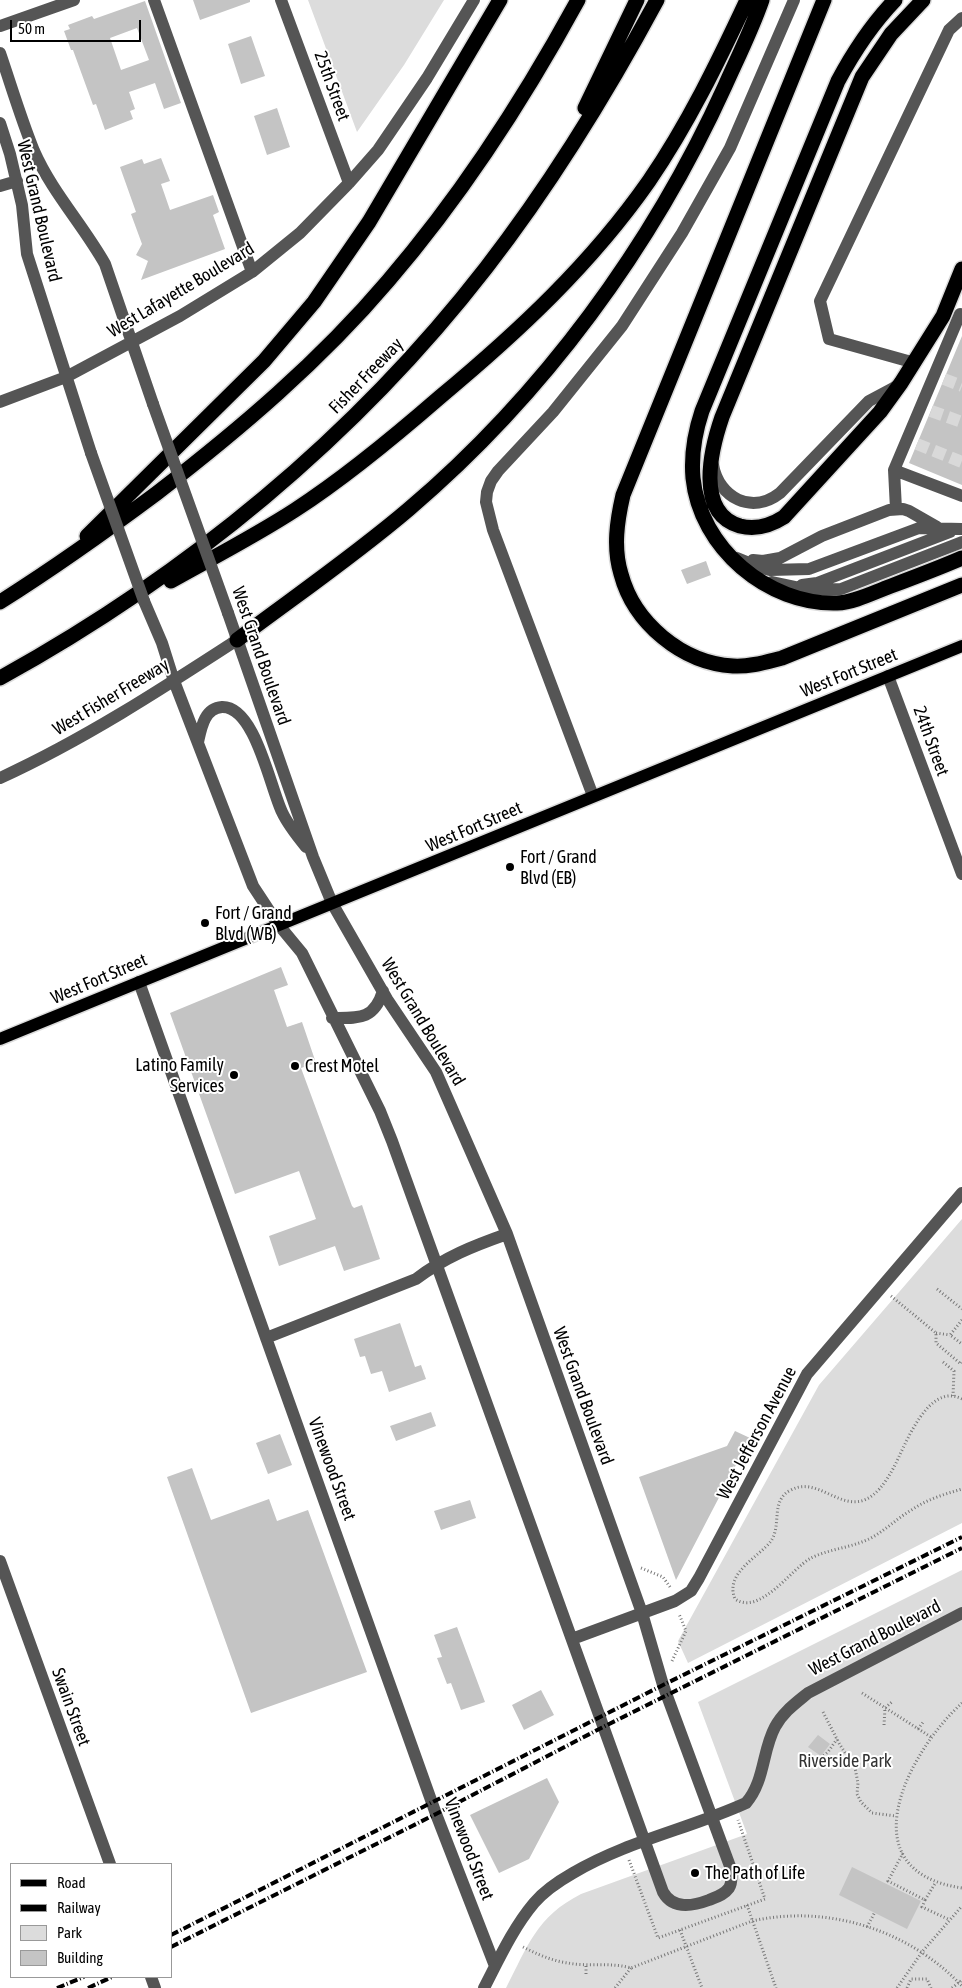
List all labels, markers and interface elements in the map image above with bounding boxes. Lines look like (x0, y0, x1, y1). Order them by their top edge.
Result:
scale bar (12, 10, 144, 42)
text: 50 m (18, 20, 45, 37)
street label: 25th Street (309, 48, 355, 124)
street label: West Grand Boulevard (12, 138, 66, 284)
street label: West Lafayette Boulevard (104, 238, 258, 342)
street label: Fisher Freeway (325, 334, 407, 418)
street label: West Grand Boulevard (227, 584, 295, 728)
street label: West Fort Street (798, 644, 900, 702)
street label: West Fisher Freeway (49, 654, 173, 740)
street label: 24th Street (908, 703, 954, 779)
street label: West Fort Street (423, 797, 525, 857)
place label: Fort / Grand Blvd (EB) (520, 846, 597, 889)
marker: Fort / Grand Blvd (EB) (504, 861, 516, 873)
place label: Fort / Grand Blvd (WB) (215, 902, 292, 944)
marker: Fort / Grand Blvd (WB) (199, 917, 211, 929)
street label: West Fort Street (48, 949, 150, 1009)
street label: West Grand Boulevard (376, 954, 470, 1090)
place label: Latino Family Services (135, 1054, 224, 1096)
place label: Crest Motel (305, 1055, 379, 1077)
marker: Crest Motel (289, 1060, 301, 1072)
marker: Latino Family Services (228, 1069, 240, 1081)
street label: West Grand Boulevard (548, 1324, 618, 1468)
street label: West Jefferson Avenue (713, 1363, 801, 1503)
street label: Vinewood Street (303, 1415, 361, 1523)
street label: West Grand Boulevard (806, 1595, 944, 1681)
street label: Swain Street (47, 1665, 95, 1749)
park label: Riverside Park (798, 1750, 892, 1772)
street label: Vinewood Street (440, 1795, 498, 1903)
place label: The Path of Life (705, 1862, 805, 1884)
legend (10, 1863, 172, 1978)
marker: The Path of Life (689, 1867, 701, 1879)
text: Road (57, 1874, 86, 1891)
text: Railway (57, 1899, 101, 1916)
text: Park (57, 1924, 82, 1941)
text: Building (57, 1949, 103, 1966)

